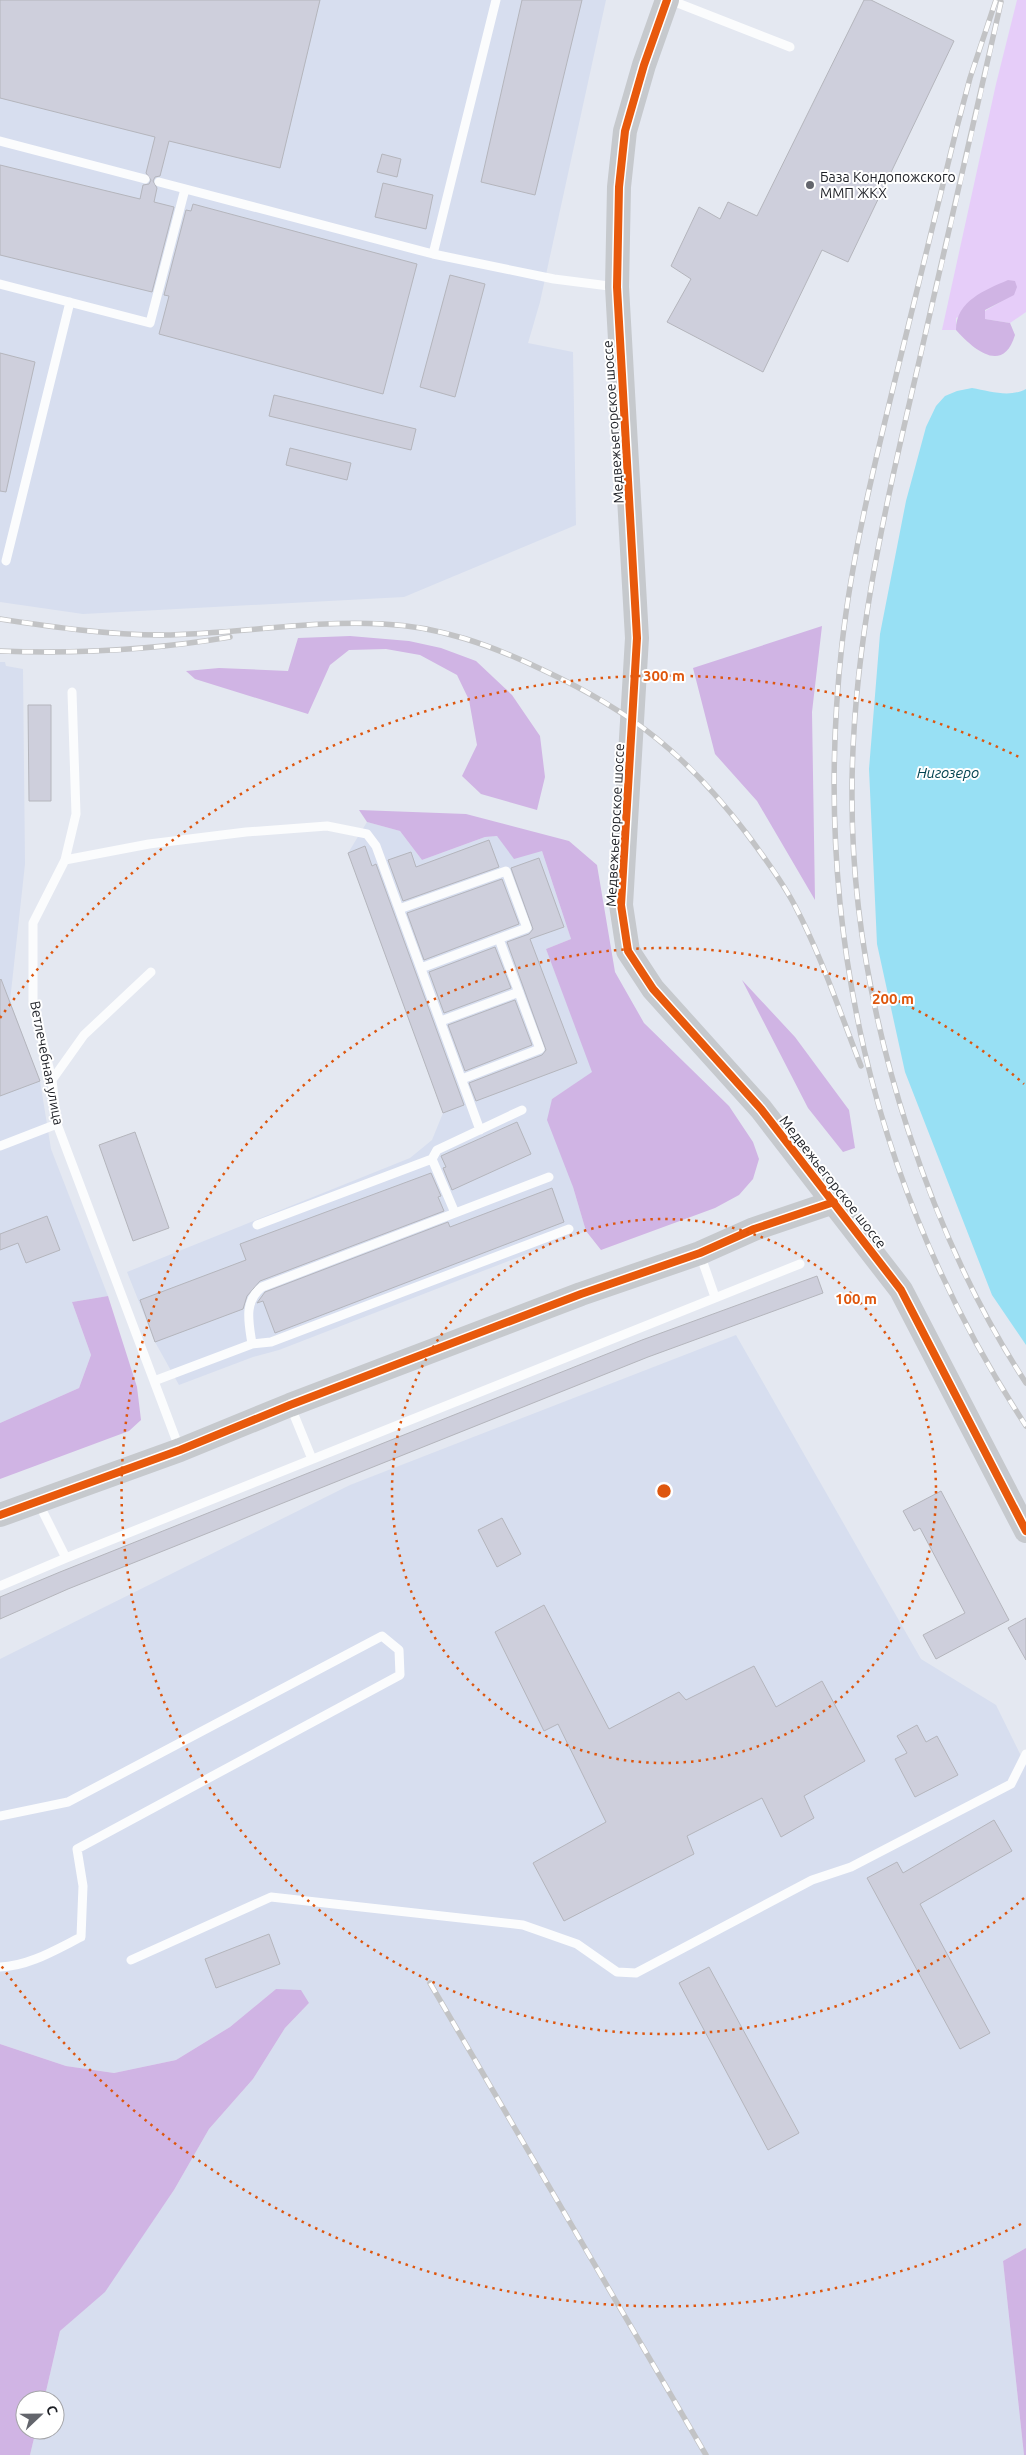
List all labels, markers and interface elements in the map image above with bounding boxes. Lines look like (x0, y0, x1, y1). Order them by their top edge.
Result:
place label: База Кондопожского ММП ЖКХ (820, 169, 956, 201)
marker: База Кондопожского ММП ЖКХ (804, 179, 816, 191)
street label: Медвежьегорское шоссе (599, 340, 627, 504)
text: 300 m (643, 667, 685, 684)
street label: Медвежьегорское шоссе (603, 743, 627, 907)
water label: Нигозеро (917, 764, 979, 781)
text: 200 m (872, 990, 914, 1007)
street label: Ветлечебная улица (27, 1000, 67, 1126)
street label: Медвежьегорское шоссе (776, 1113, 890, 1251)
text: 100 m (835, 1290, 877, 1307)
centre of rings (655, 1482, 673, 1500)
north arrow (15, 2390, 65, 2440)
text: С (43, 2403, 61, 2417)

